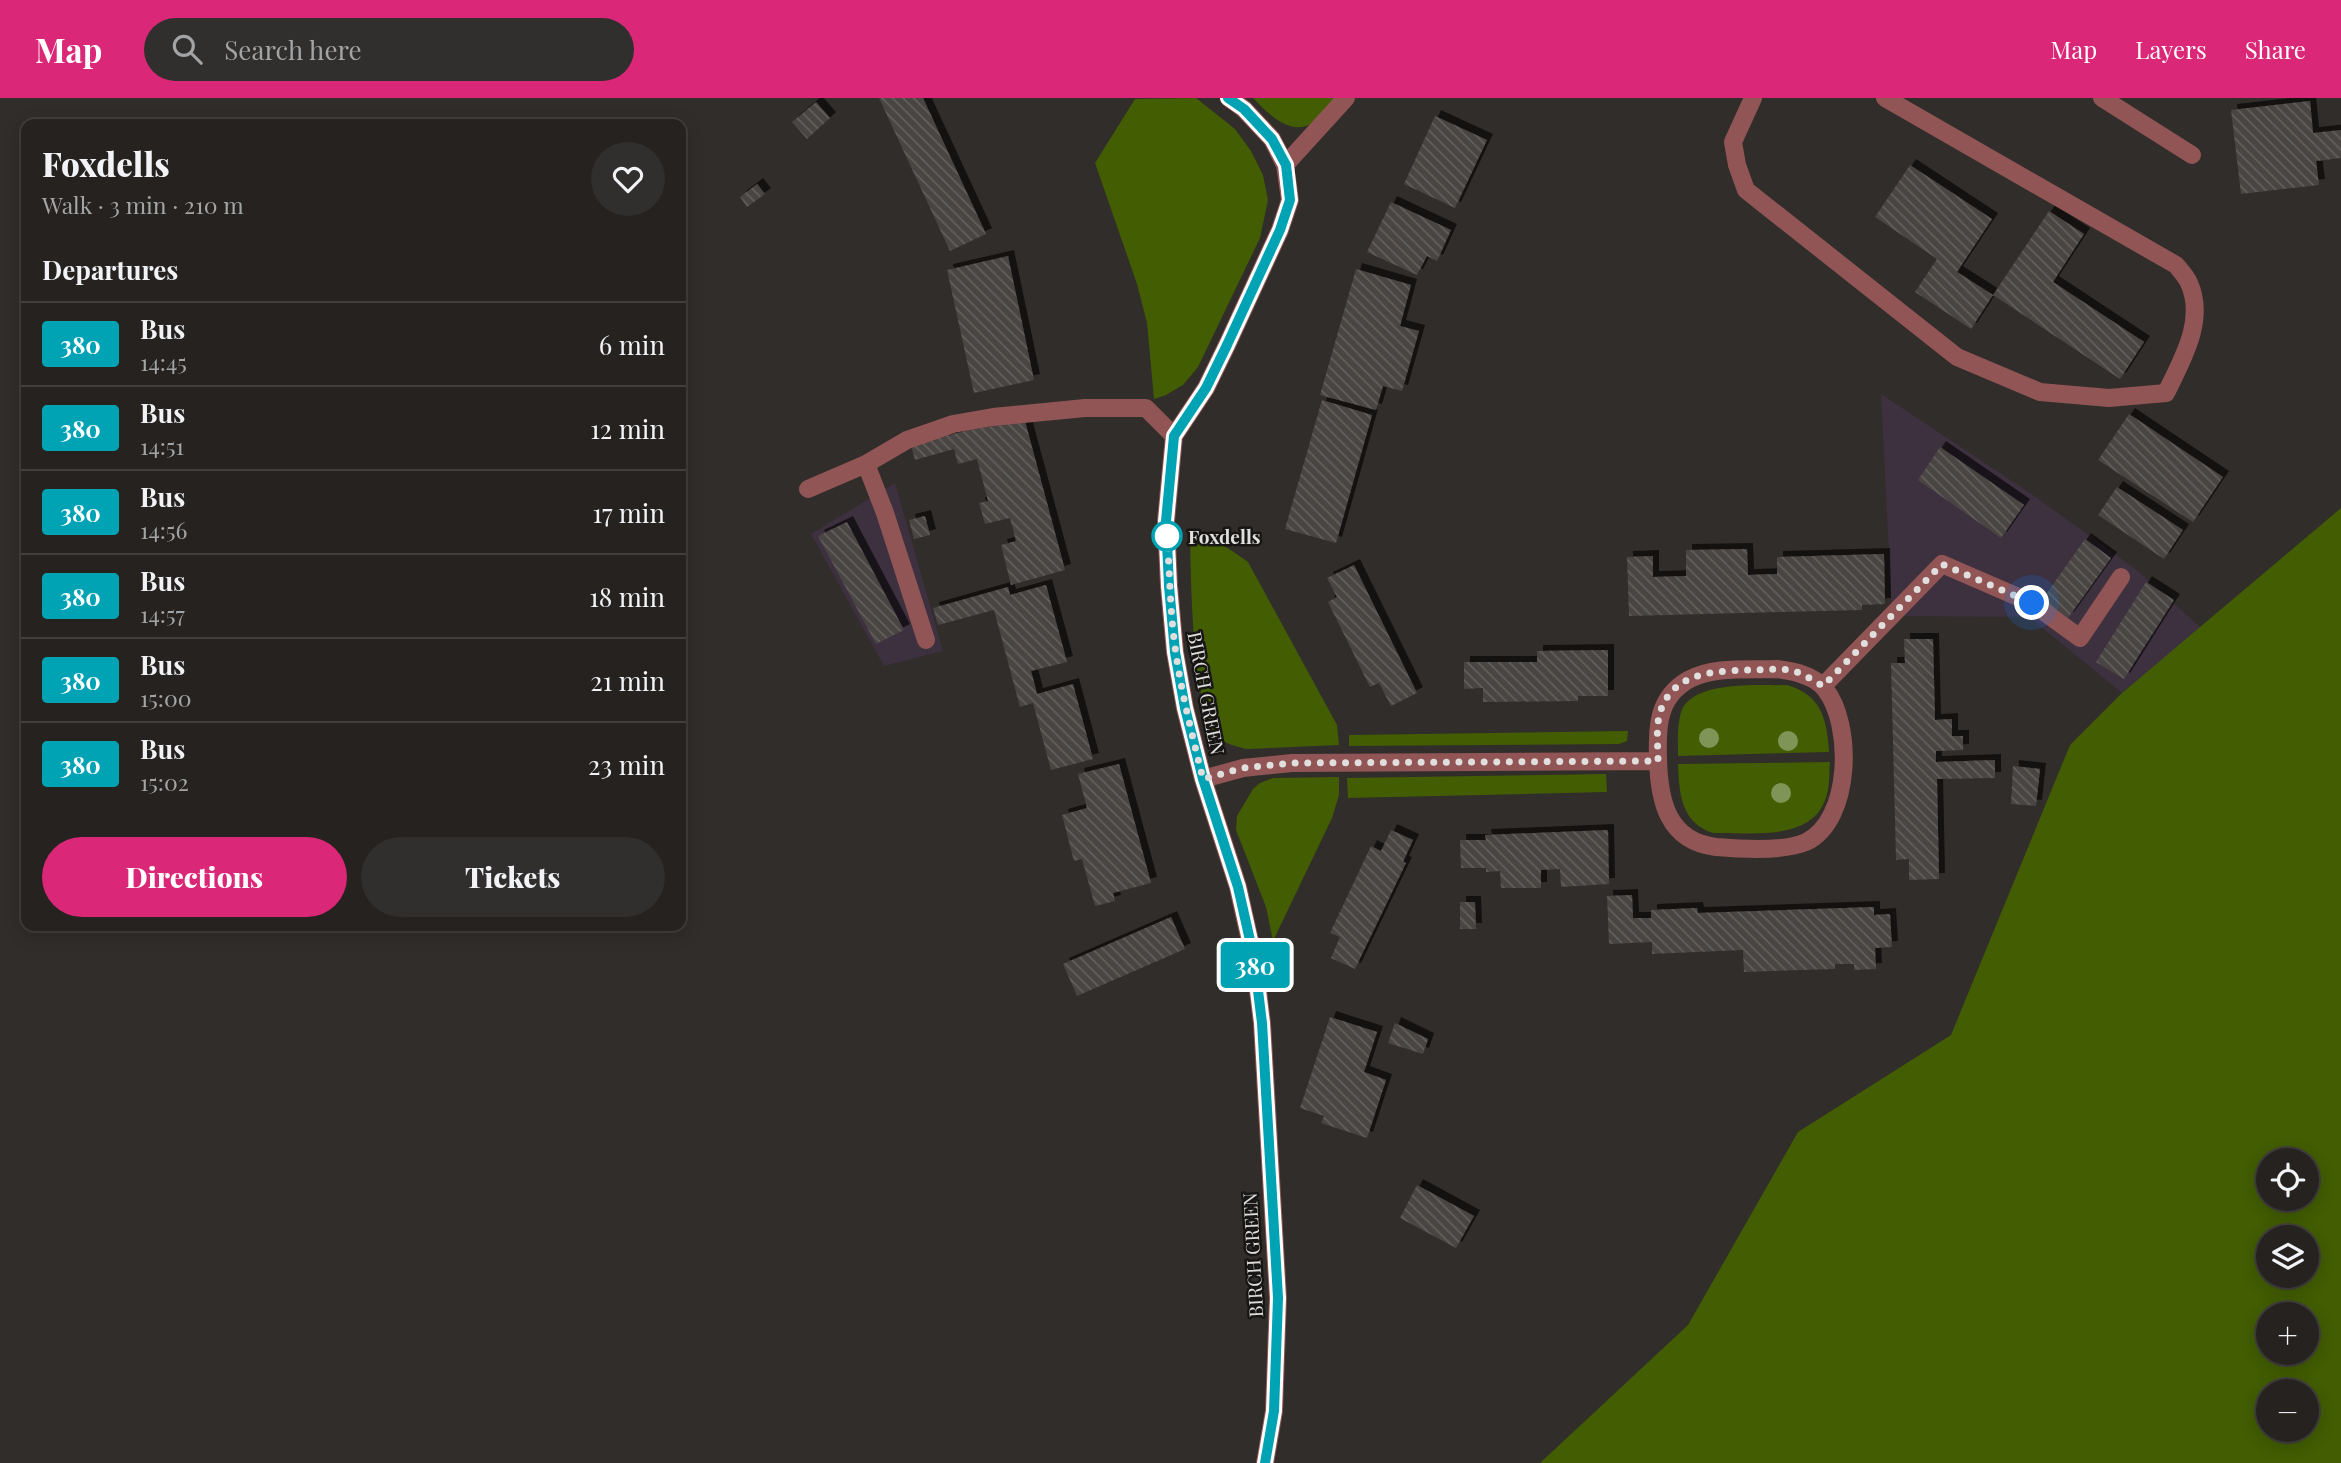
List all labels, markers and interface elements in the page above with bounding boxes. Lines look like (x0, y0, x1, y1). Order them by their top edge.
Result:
search box (144, 18, 634, 81)
text: Map (35, 27, 102, 71)
icon: search (168, 30, 206, 68)
text: Search here (224, 32, 362, 67)
text: Map (2051, 33, 2097, 65)
text: Layers (2135, 33, 2207, 65)
text: Share (2245, 33, 2306, 65)
text: Foxdells (42, 141, 170, 185)
button: heart (591, 142, 665, 216)
text: Walk · 3 min · 210 m (42, 189, 244, 220)
text: Departures (42, 252, 178, 287)
text: Bus (140, 311, 185, 346)
text: 6 min (599, 327, 665, 362)
text: 380 (60, 328, 101, 360)
text: 14:45 (140, 346, 187, 377)
text: Bus (140, 395, 185, 430)
text: 12 min (590, 411, 665, 446)
text: 380 (60, 412, 101, 444)
text: 14:51 (140, 430, 184, 461)
text: Bus (140, 479, 185, 514)
text: 17 min (592, 495, 665, 530)
text: 380 (60, 496, 101, 528)
text: 14:56 (140, 514, 187, 545)
marker: Foxdells (1152, 521, 1182, 551)
place label: Foxdells (1188, 523, 1261, 549)
text: Bus (140, 563, 185, 598)
text: 18 min (589, 579, 665, 614)
text: 380 (60, 580, 101, 612)
your location (2014, 585, 2049, 620)
text: 14:57 (140, 598, 185, 629)
street label: BIRCH GREEN (1182, 629, 1232, 757)
text: Bus (140, 647, 185, 682)
text: 21 min (590, 663, 665, 698)
text: 380 (60, 664, 101, 696)
text: 15:00 (140, 682, 192, 713)
text: Bus (140, 731, 185, 766)
text: 23 min (588, 747, 665, 782)
text: 380 (60, 748, 101, 780)
text: 15:02 (140, 766, 189, 797)
button: Directions (42, 837, 347, 917)
button: Tickets (361, 837, 665, 917)
line badge: 380 (1215, 942, 1295, 988)
text: 380 (1235, 949, 1275, 981)
map controls (2256, 1148, 2319, 1442)
button: locate (2256, 1148, 2319, 1211)
street label: BIRCH GREEN (1236, 1192, 1268, 1318)
button: layers (2256, 1225, 2319, 1288)
button: + (2256, 1302, 2319, 1365)
button: − (2256, 1379, 2319, 1442)

